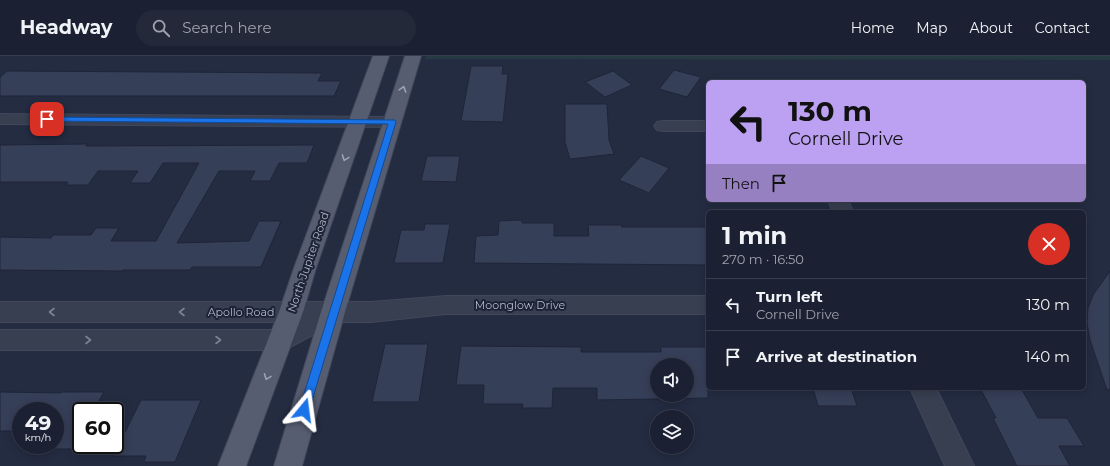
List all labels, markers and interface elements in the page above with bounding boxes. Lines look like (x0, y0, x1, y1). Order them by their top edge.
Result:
search box (136, 10, 416, 46)
text: Headway (20, 16, 112, 39)
icon: search (150, 17, 172, 39)
text: Search here (182, 18, 272, 37)
text: Home (851, 19, 894, 37)
text: Map (916, 19, 947, 37)
text: About (969, 19, 1013, 37)
text: Contact (1035, 19, 1090, 37)
one-way arrow (398, 86, 407, 93)
text: 130 m (788, 94, 872, 128)
icon: left (722, 96, 774, 148)
pin (30, 102, 64, 136)
icon: arrive (36, 108, 58, 130)
text: Cornell Drive (788, 128, 903, 150)
one-way arrow (341, 155, 349, 162)
icon: arrive (768, 172, 790, 194)
text: Then (722, 174, 760, 193)
street label: North Jupiter Road (284, 210, 332, 314)
text: 1 min (722, 221, 787, 250)
button: close (1028, 223, 1070, 265)
text: 270 m · 16:50 (722, 251, 804, 267)
text: Turn left (756, 287, 823, 306)
icon: left (722, 294, 744, 316)
text: 130 m (1026, 295, 1070, 314)
street label: Moonglow Drive (475, 298, 566, 312)
street label: Apollo Road (208, 305, 274, 319)
text: Cornell Drive (756, 306, 839, 322)
one-way arrow (49, 308, 55, 316)
one-way arrow (179, 308, 185, 316)
one-way arrow (85, 336, 91, 344)
one-way arrow (215, 336, 221, 344)
icon: arrive (722, 346, 744, 368)
text: Arrive at destination (756, 347, 917, 366)
text: 140 m (1025, 347, 1070, 366)
map controls (650, 358, 694, 454)
button: sound (650, 358, 694, 402)
one-way arrow (263, 373, 271, 380)
position arrow (283, 389, 325, 431)
speed limit sign: 60 (72, 402, 124, 454)
button: layers (650, 410, 694, 454)
text: 49 (25, 411, 51, 435)
text: km/h (25, 431, 51, 444)

